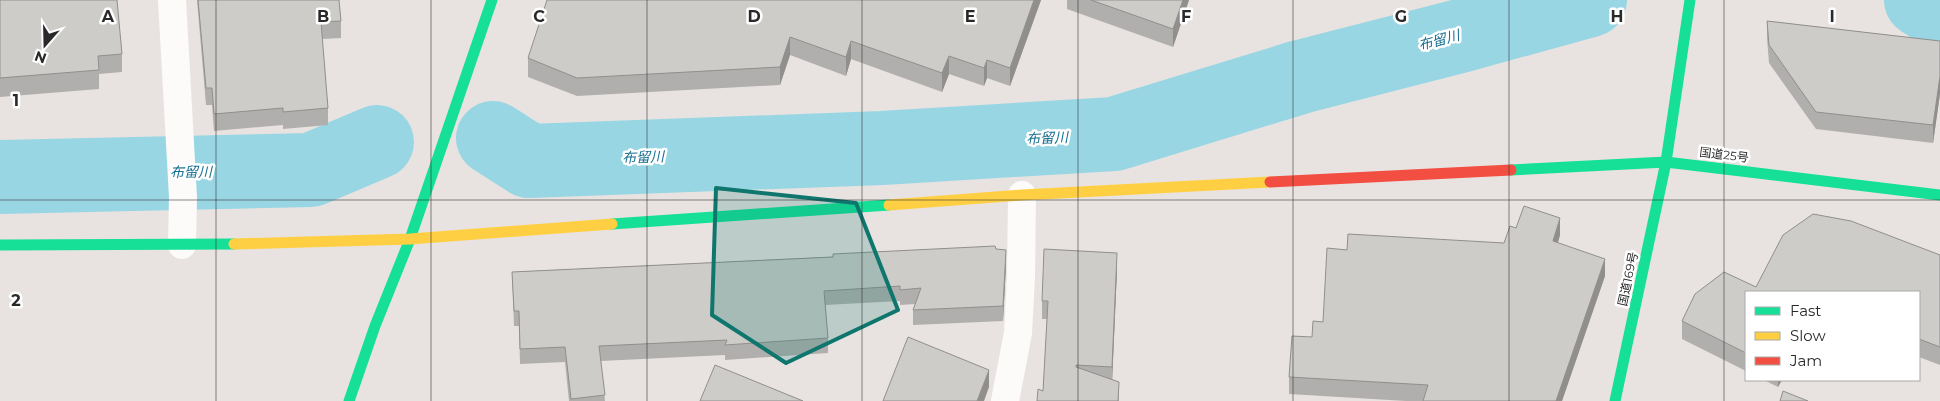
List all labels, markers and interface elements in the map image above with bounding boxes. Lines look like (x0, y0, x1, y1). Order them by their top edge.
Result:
text: A (101, 7, 115, 26)
text: B (317, 7, 329, 26)
text: C (533, 7, 545, 26)
text: D (747, 7, 761, 26)
text: E (965, 7, 975, 26)
text: F (1181, 7, 1191, 26)
text: G (1395, 7, 1407, 26)
text: H (1611, 7, 1623, 26)
text: I (1829, 7, 1835, 26)
north arrow (20, 20, 70, 70)
water label: 布留川 (1416, 25, 1464, 54)
text: N (32, 47, 49, 68)
text: 1 (13, 91, 19, 110)
water label: 布留川 (1026, 128, 1070, 148)
street label: 国道25号 (1699, 144, 1750, 165)
water label: 布留川 (622, 147, 666, 167)
water label: 布留川 (170, 163, 214, 181)
street label: 国道169号 (1614, 250, 1641, 307)
text: 2 (11, 291, 21, 310)
legend (1745, 291, 1920, 381)
text: Fast (1790, 301, 1821, 320)
text: Slow (1790, 326, 1826, 345)
text: Jam (1789, 351, 1822, 370)

